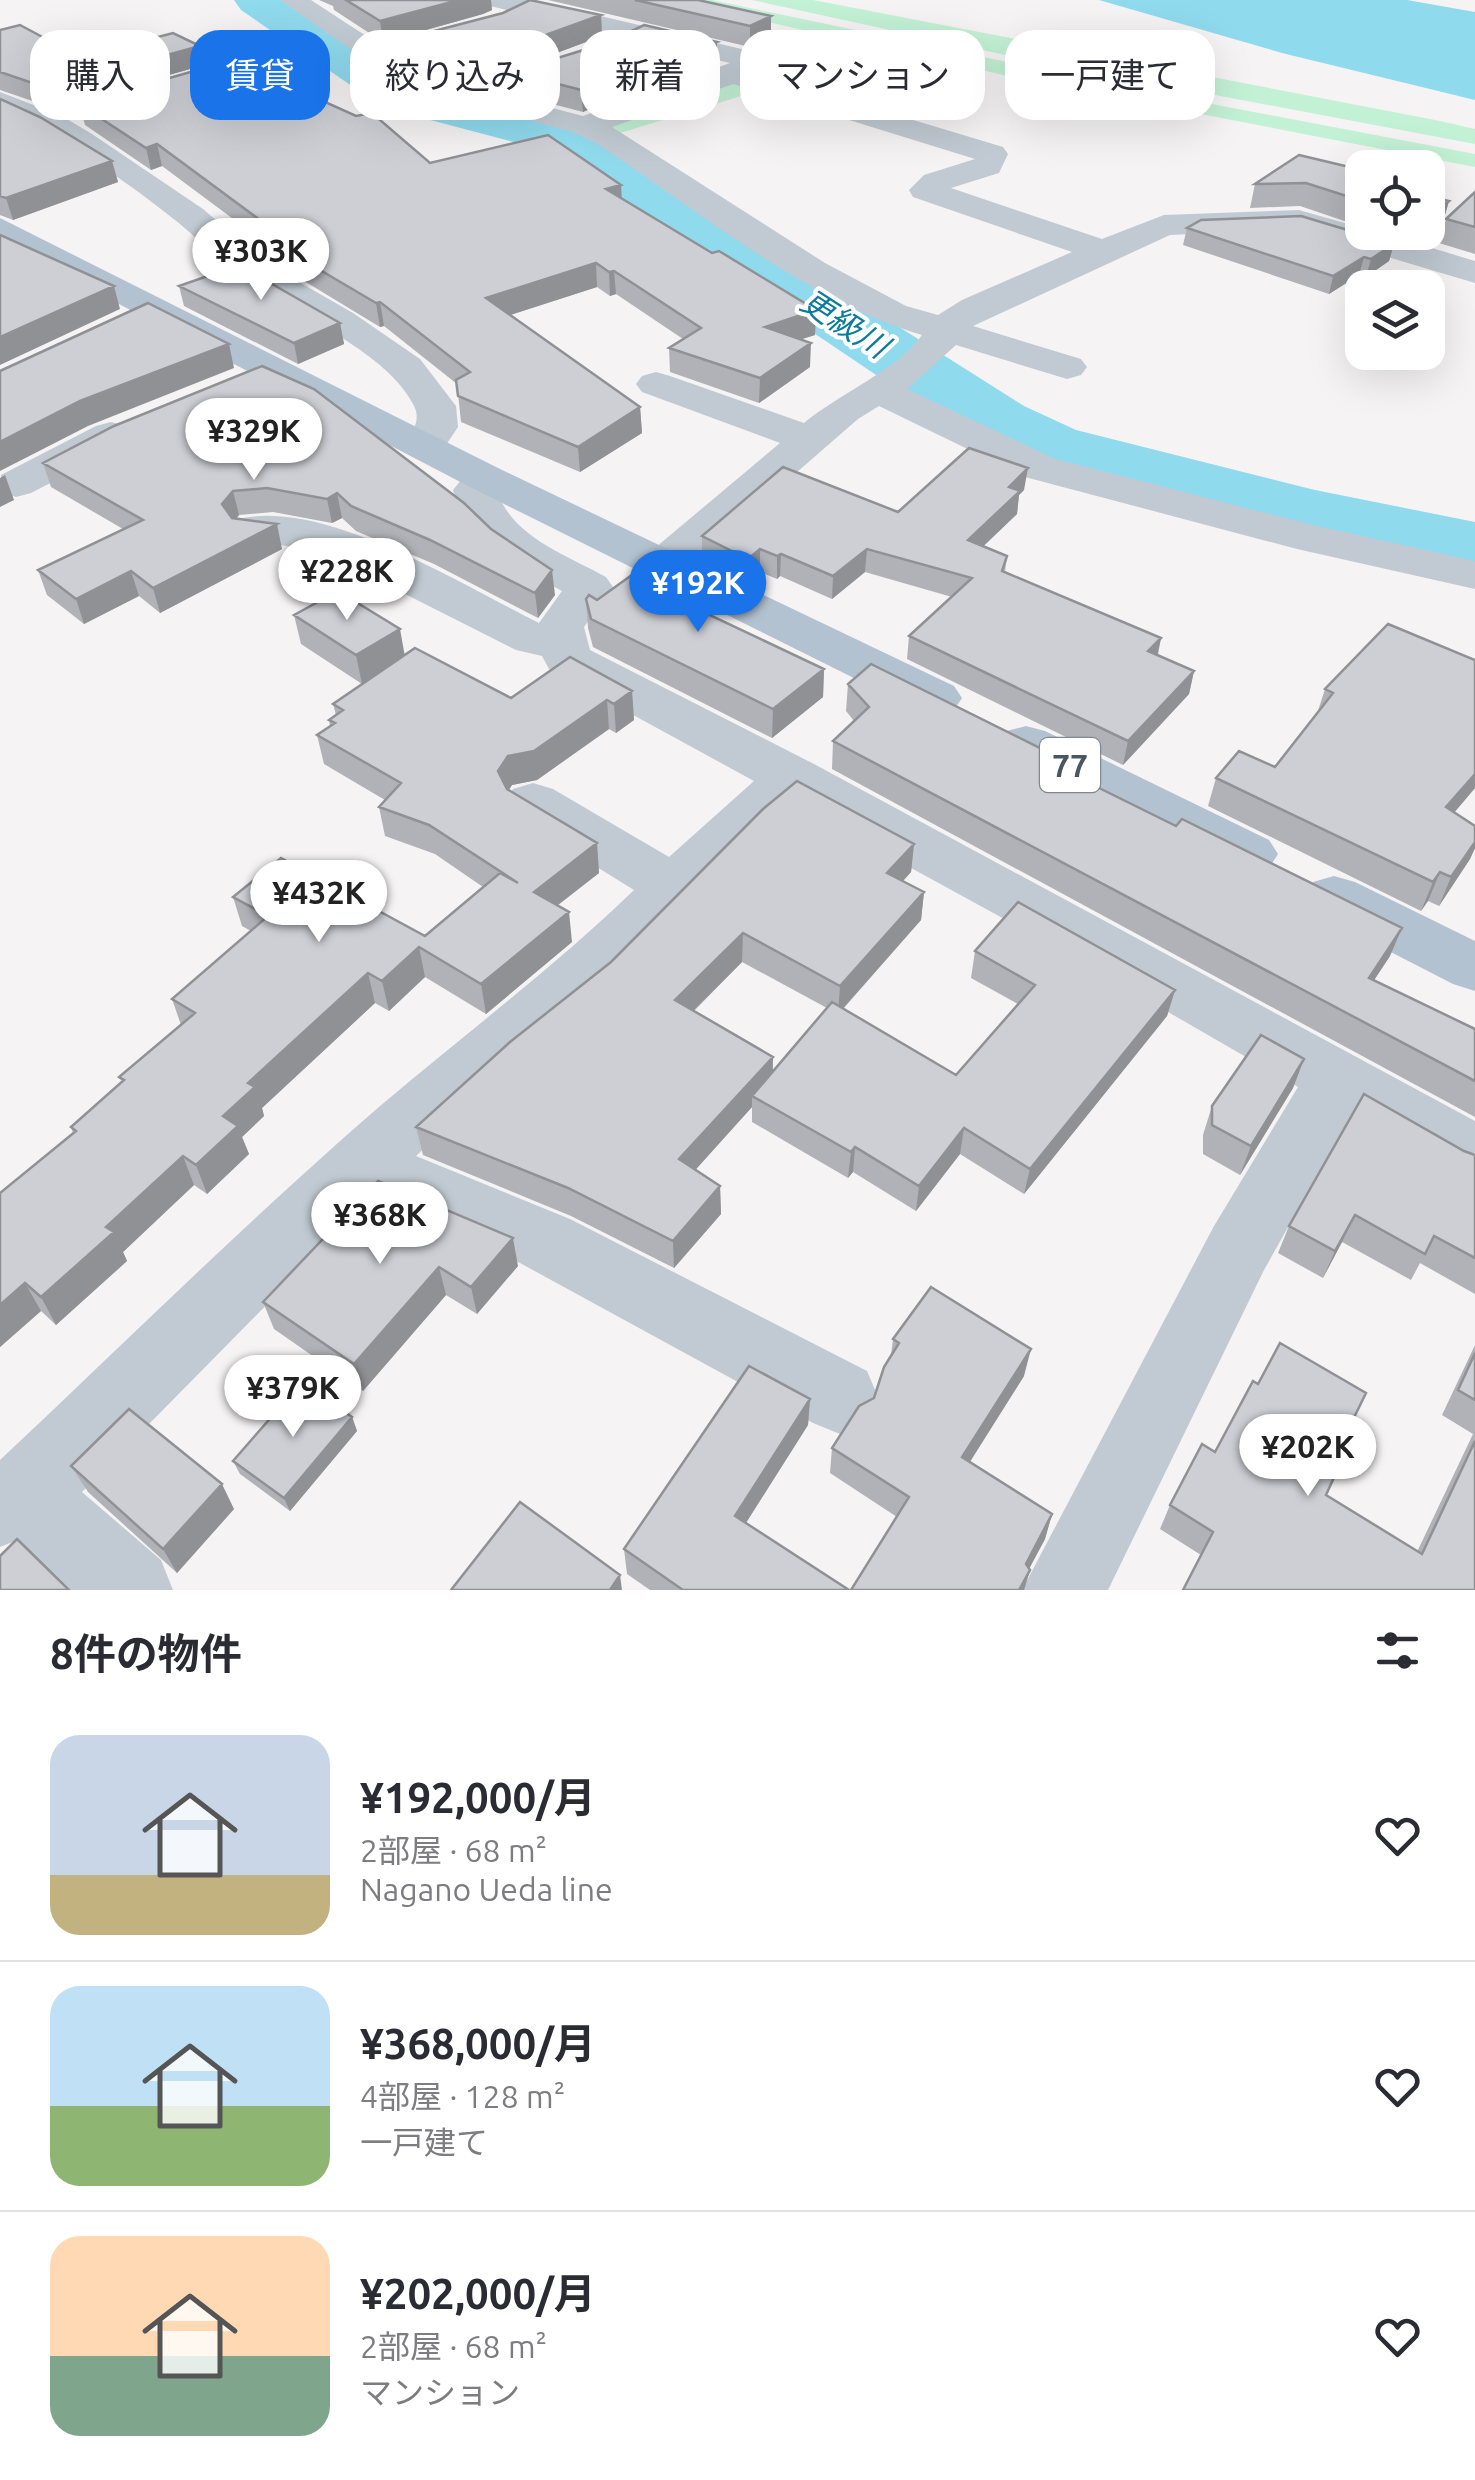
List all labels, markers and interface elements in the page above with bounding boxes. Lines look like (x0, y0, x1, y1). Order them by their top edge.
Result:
chip: 購入 (30, 30, 170, 120)
chip: 賃貸 (190, 30, 330, 120)
chip: 絞り込み (350, 30, 560, 120)
chip: 新着 (580, 30, 720, 120)
chip: マンション (740, 30, 985, 120)
chip: 一戸建て (1005, 30, 1215, 120)
map controls (1345, 150, 1445, 370)
button: locate (1345, 150, 1445, 250)
pin: ¥303K (191, 218, 331, 303)
text: ¥303K (214, 232, 308, 268)
button: layers (1345, 270, 1445, 370)
water label: 更級川 (795, 282, 898, 366)
pin: ¥329K (184, 398, 324, 483)
text: ¥329K (207, 412, 301, 448)
pin: ¥228K (277, 538, 417, 623)
pin: ¥192K (628, 550, 768, 635)
text: ¥228K (300, 552, 394, 588)
text: ¥192K (651, 564, 745, 600)
road number: 77 (1040, 738, 1100, 792)
pin: ¥432K (249, 860, 389, 945)
text: ¥432K (272, 874, 366, 910)
pin: ¥368K (310, 1182, 450, 1267)
text: ¥368K (333, 1196, 427, 1232)
pin: ¥379K (223, 1355, 363, 1440)
text: ¥379K (246, 1369, 340, 1405)
pin: ¥202K (1238, 1414, 1378, 1499)
text: ¥202K (1261, 1428, 1355, 1464)
icon: filters (1370, 1623, 1425, 1678)
text: 8件の物件 (50, 1630, 242, 1677)
text: ¥192,000/月 (360, 1774, 596, 1821)
icon: home (130, 1775, 250, 1895)
icon: heart (1370, 1808, 1425, 1863)
text: 2部屋 · 68 m² (360, 1832, 547, 1868)
text: Nagano Ueda line (360, 1871, 613, 1907)
text: ¥368,000/月 (360, 2020, 596, 2067)
icon: home (130, 2026, 250, 2146)
icon: heart (1370, 2059, 1425, 2114)
text: 4部屋 · 128 m² (360, 2078, 565, 2114)
text: 一戸建て (360, 2124, 488, 2160)
text: ¥202,000/月 (360, 2270, 596, 2317)
icon: home (130, 2276, 250, 2396)
icon: heart (1370, 2309, 1425, 2364)
text: 2部屋 · 68 m² (360, 2328, 547, 2364)
text: マンション (360, 2374, 520, 2410)

